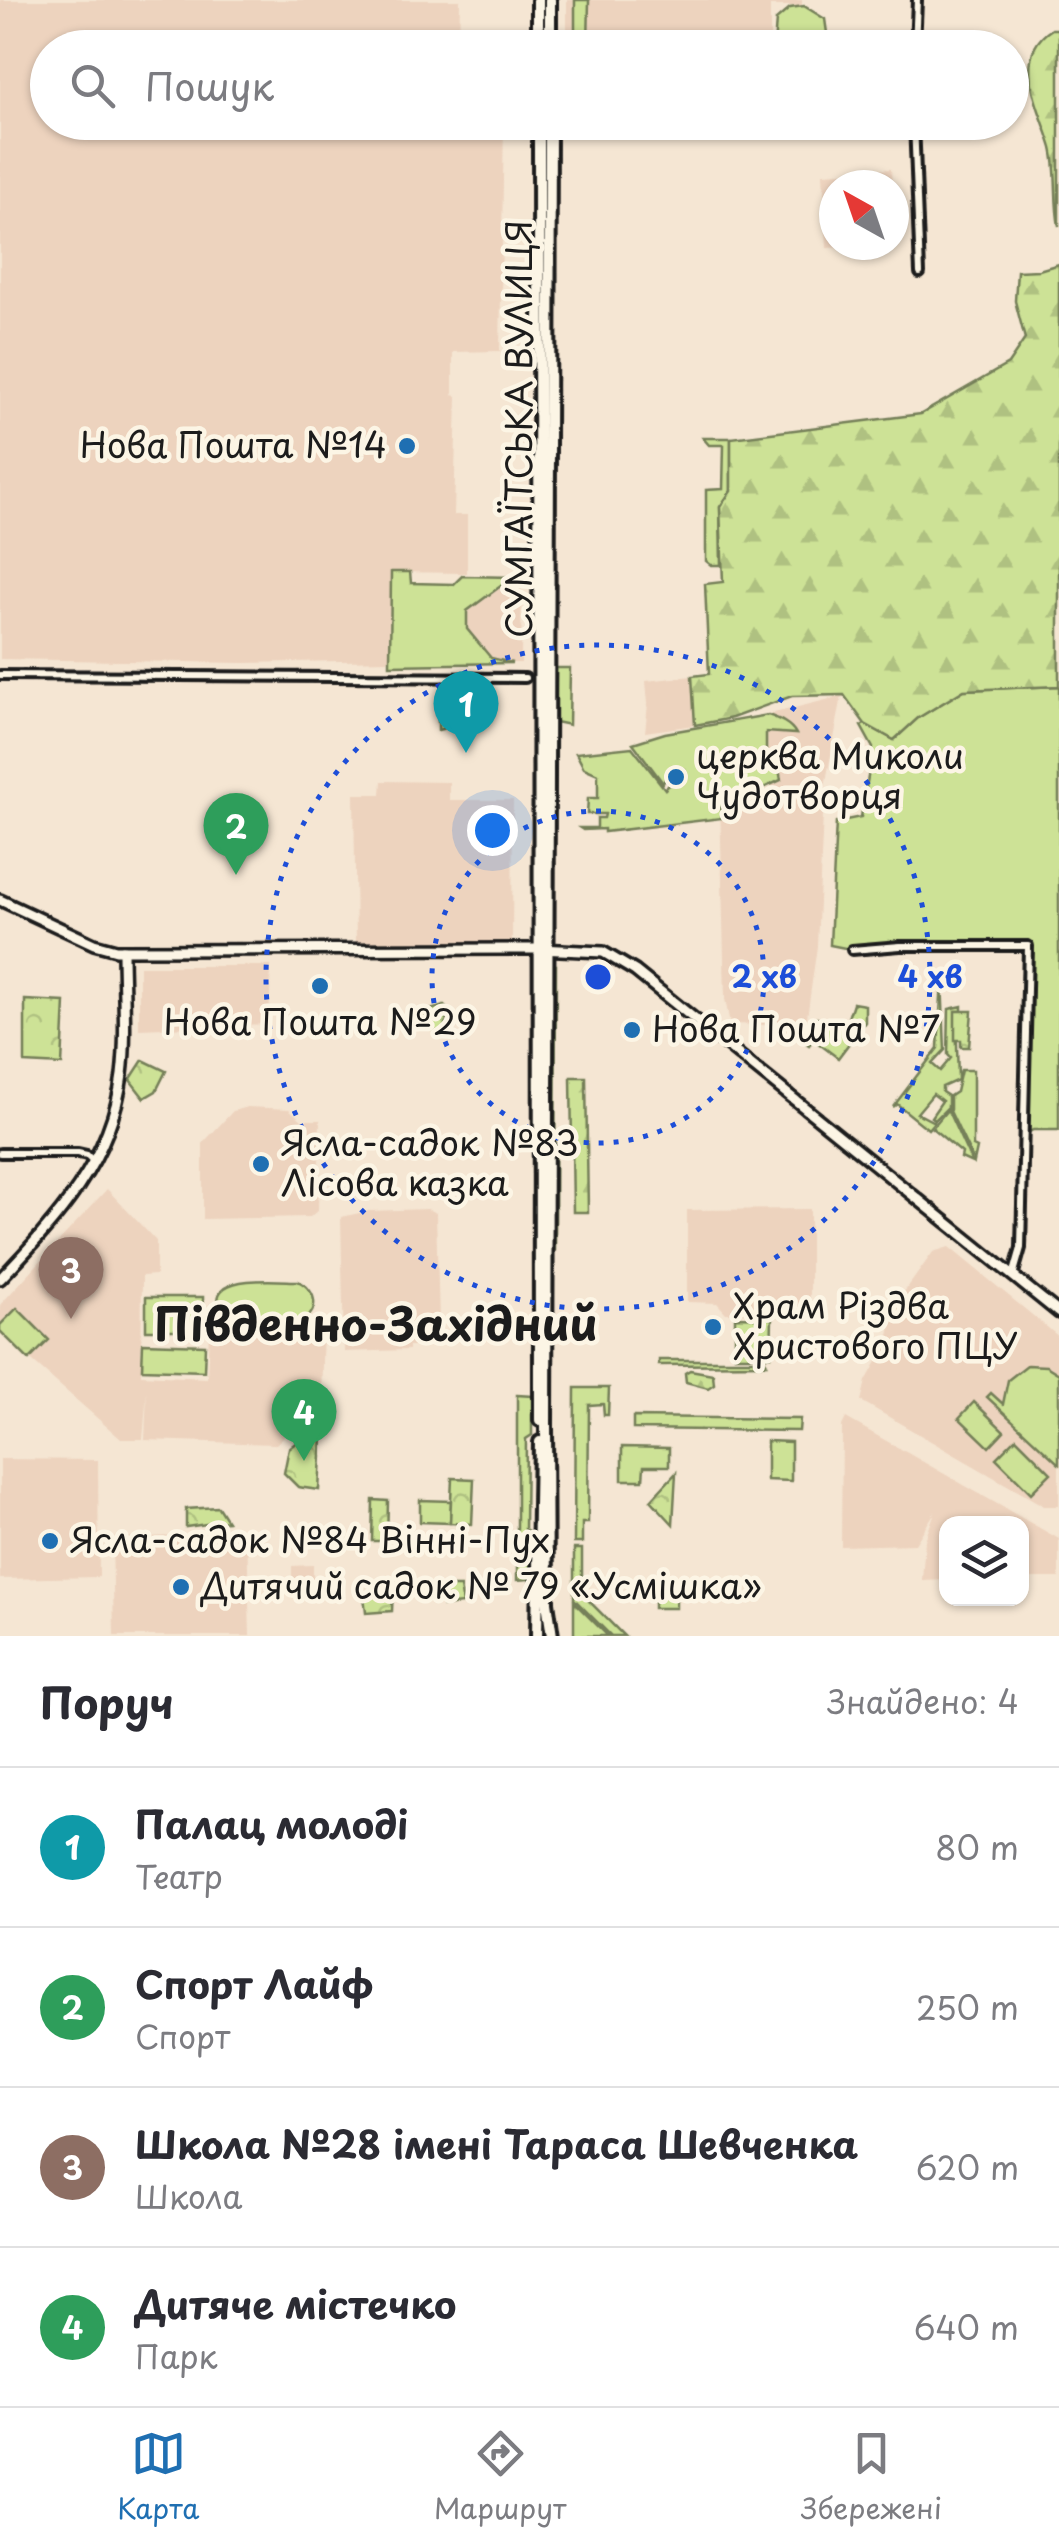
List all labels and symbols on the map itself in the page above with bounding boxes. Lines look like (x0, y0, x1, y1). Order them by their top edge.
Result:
north arrow (819, 170, 909, 260)
street label: СУМГАЇТСЬКА ВУЛИЦЯ (491, 220, 544, 638)
place label: Нова Пошта №14 (80, 417, 387, 470)
marker: Нова Пошта №14 (396, 435, 418, 457)
pin: 1 (434, 670, 498, 753)
place label: церква Миколи Чудотворця (696, 728, 964, 821)
marker: церква Миколи Чудотворця (665, 766, 687, 788)
pin: 2 (204, 792, 268, 875)
your location (467, 805, 518, 856)
text: 2 хв (731, 953, 797, 998)
text: 4 хв (897, 953, 963, 998)
centre of rings (580, 959, 616, 995)
marker: Нова Пошта №29 (309, 975, 331, 997)
place label: Нова Пошта №29 (164, 994, 476, 1047)
place label: Нова Пошта №7 (652, 1001, 940, 1054)
marker: Нова Пошта №7 (621, 1019, 643, 1041)
place label: Ясла-садок №83 Лісова казка (281, 1115, 579, 1208)
marker: Ясла-садок №83 Лісова казка (250, 1153, 272, 1175)
pin: 3 (38, 1236, 104, 1319)
place label: Храм Різдва Христового ПЦУ (733, 1278, 1018, 1371)
district label: Південно-Західний (154, 1288, 598, 1356)
marker: Храм Різдва Христового ПЦУ (702, 1316, 724, 1338)
pin: 4 (272, 1378, 336, 1461)
place label: Ясла-садок №84 Вінні-Пух (70, 1512, 550, 1565)
marker: Ясла-садок №84 Вінні-Пух (39, 1530, 61, 1552)
place label: Дитячий садок № 79 «Усмішка» (200, 1558, 762, 1611)
marker: Дитячий садок № 79 «Усмішка» (170, 1576, 192, 1598)

